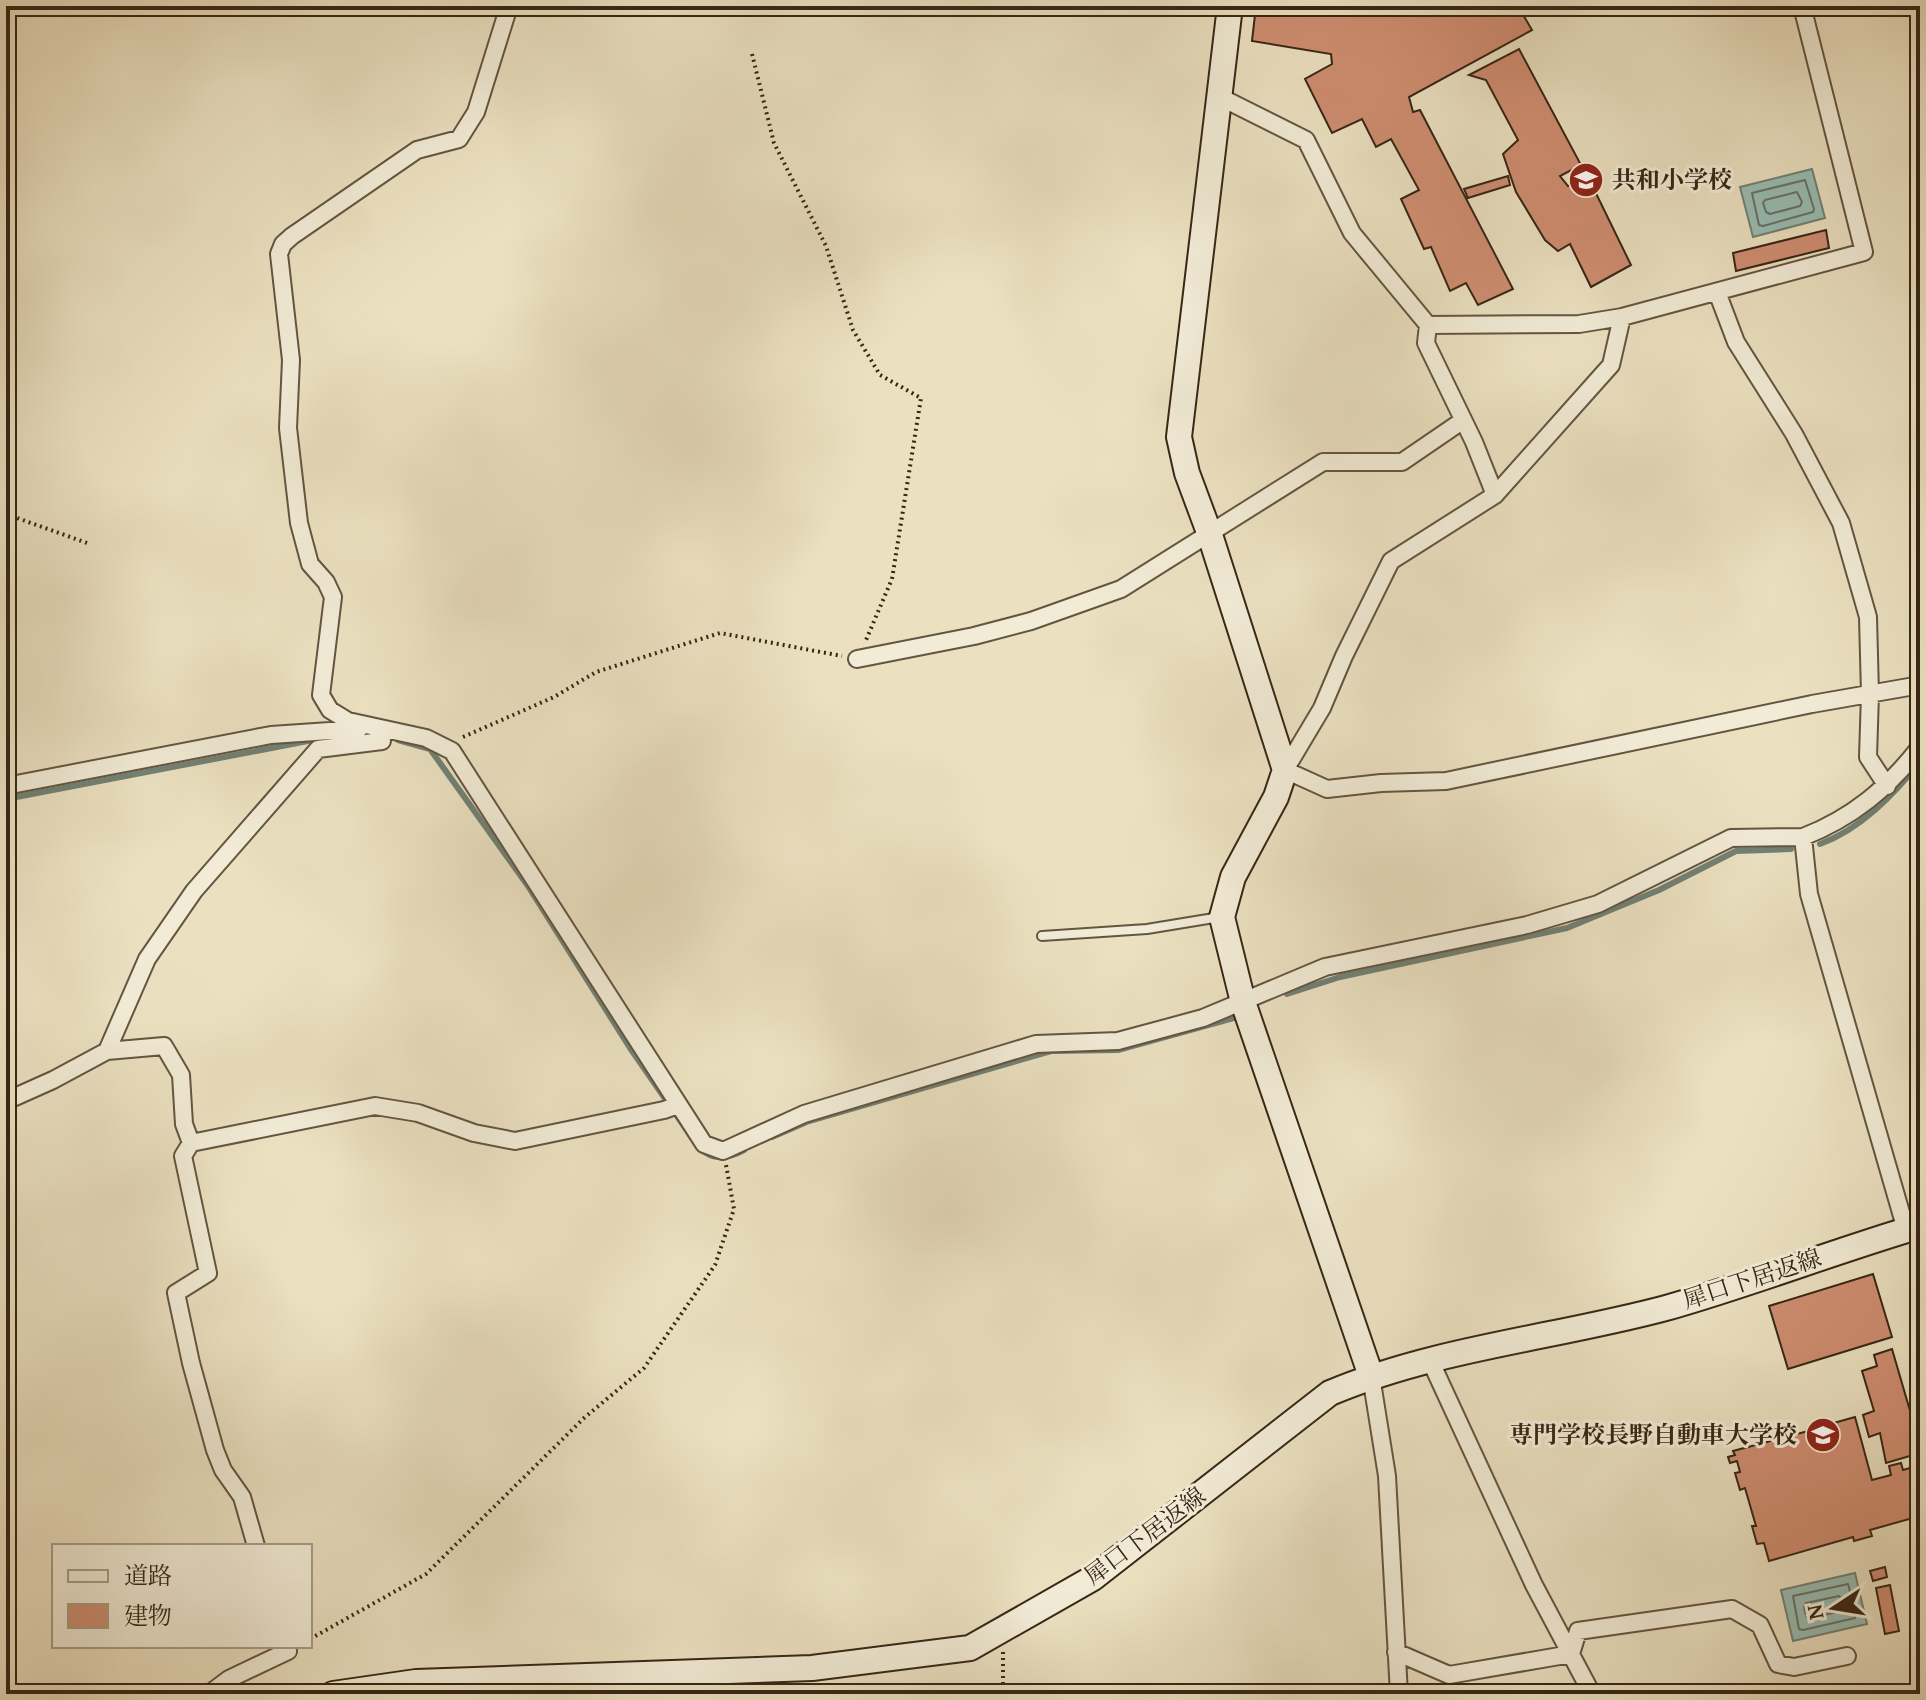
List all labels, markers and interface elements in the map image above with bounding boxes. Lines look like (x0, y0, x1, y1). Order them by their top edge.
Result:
school or university icon: 共和小学校 (1567, 161, 1605, 199)
place label: 共和小学校 (1612, 162, 1732, 197)
street label: 犀口下居返線 (1678, 1240, 1826, 1317)
school or university icon: 専門学校長野自動車大学校 (1804, 1416, 1842, 1454)
place label: 専門学校長野自動車大学校 (1509, 1417, 1797, 1452)
street label: 犀口下居返線 (1077, 1478, 1213, 1593)
legend (52, 1544, 312, 1648)
text: 道路 (124, 1558, 172, 1593)
north arrow (1794, 1568, 1874, 1648)
text: 建物 (124, 1598, 172, 1633)
text: N (1797, 1601, 1832, 1623)

